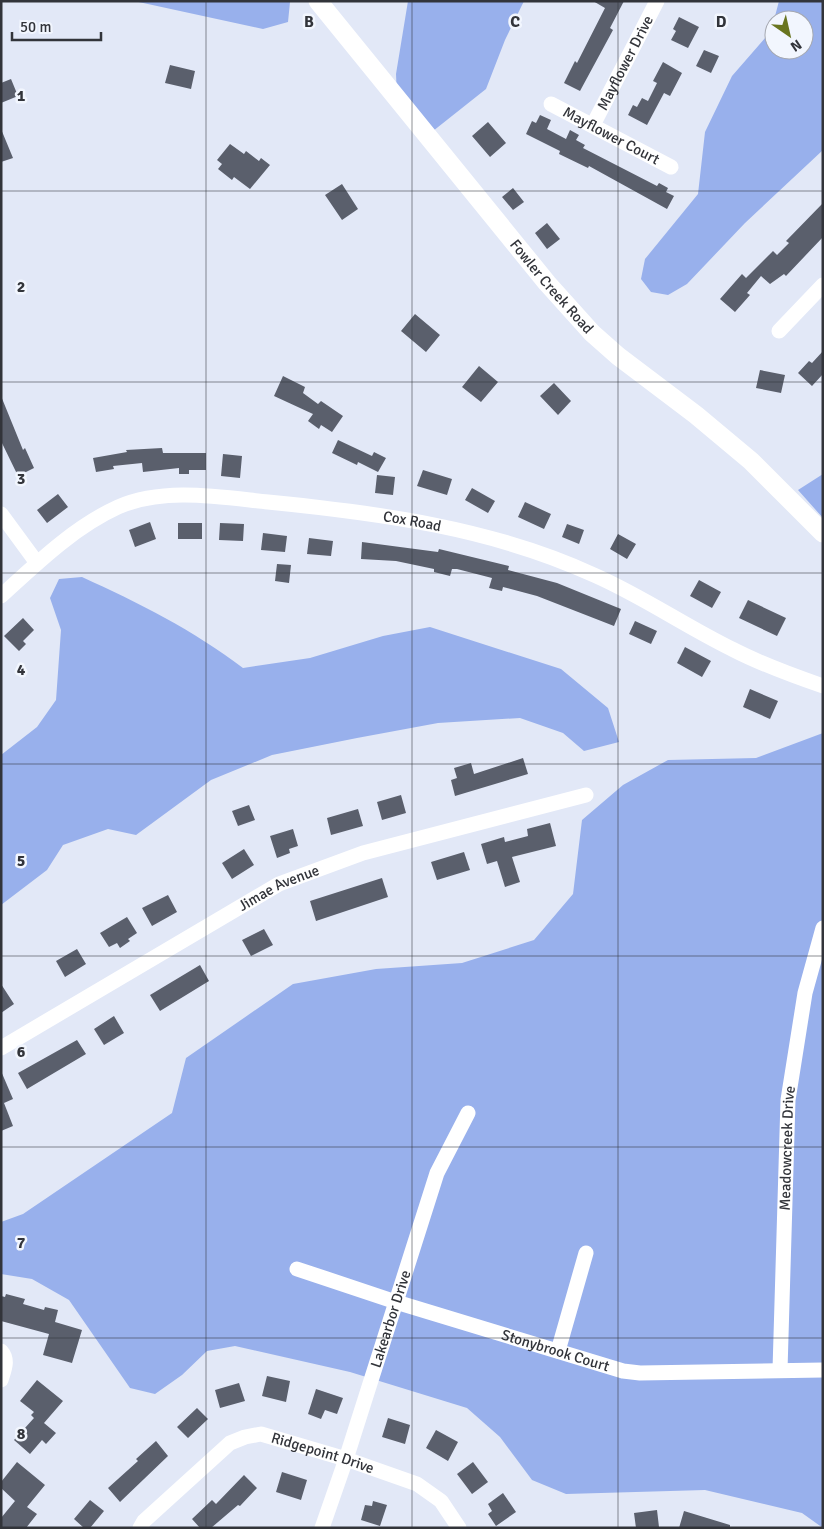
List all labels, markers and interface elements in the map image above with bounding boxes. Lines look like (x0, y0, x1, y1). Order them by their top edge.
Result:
scale bar (12, 10, 101, 42)
north arrow (764, 10, 814, 60)
text: B (304, 12, 314, 32)
text: C (510, 12, 520, 32)
street label: Mayflower Drive (593, 12, 657, 113)
text: D (716, 12, 727, 32)
text: 50 m (20, 18, 51, 36)
text: N (787, 36, 805, 55)
text: 1 (17, 86, 26, 106)
street label: Mayflower Court (560, 103, 663, 168)
street label: Fowler Creek Road (506, 236, 597, 337)
text: 2 (17, 277, 25, 297)
text: 3 (17, 469, 25, 489)
street label: Cox Road (382, 507, 443, 535)
text: 4 (17, 660, 26, 680)
text: 5 (17, 851, 25, 871)
street label: Jimae Avenue (235, 861, 322, 915)
text: 6 (17, 1042, 26, 1062)
street label: Meadowcreek Drive (776, 1084, 799, 1211)
text: 7 (17, 1233, 26, 1253)
street label: Lakearbor Drive (367, 1268, 414, 1370)
street label: Stonybrook Court (499, 1326, 612, 1375)
text: 8 (17, 1424, 26, 1444)
street label: Ridgepoint Drive (269, 1428, 376, 1477)

